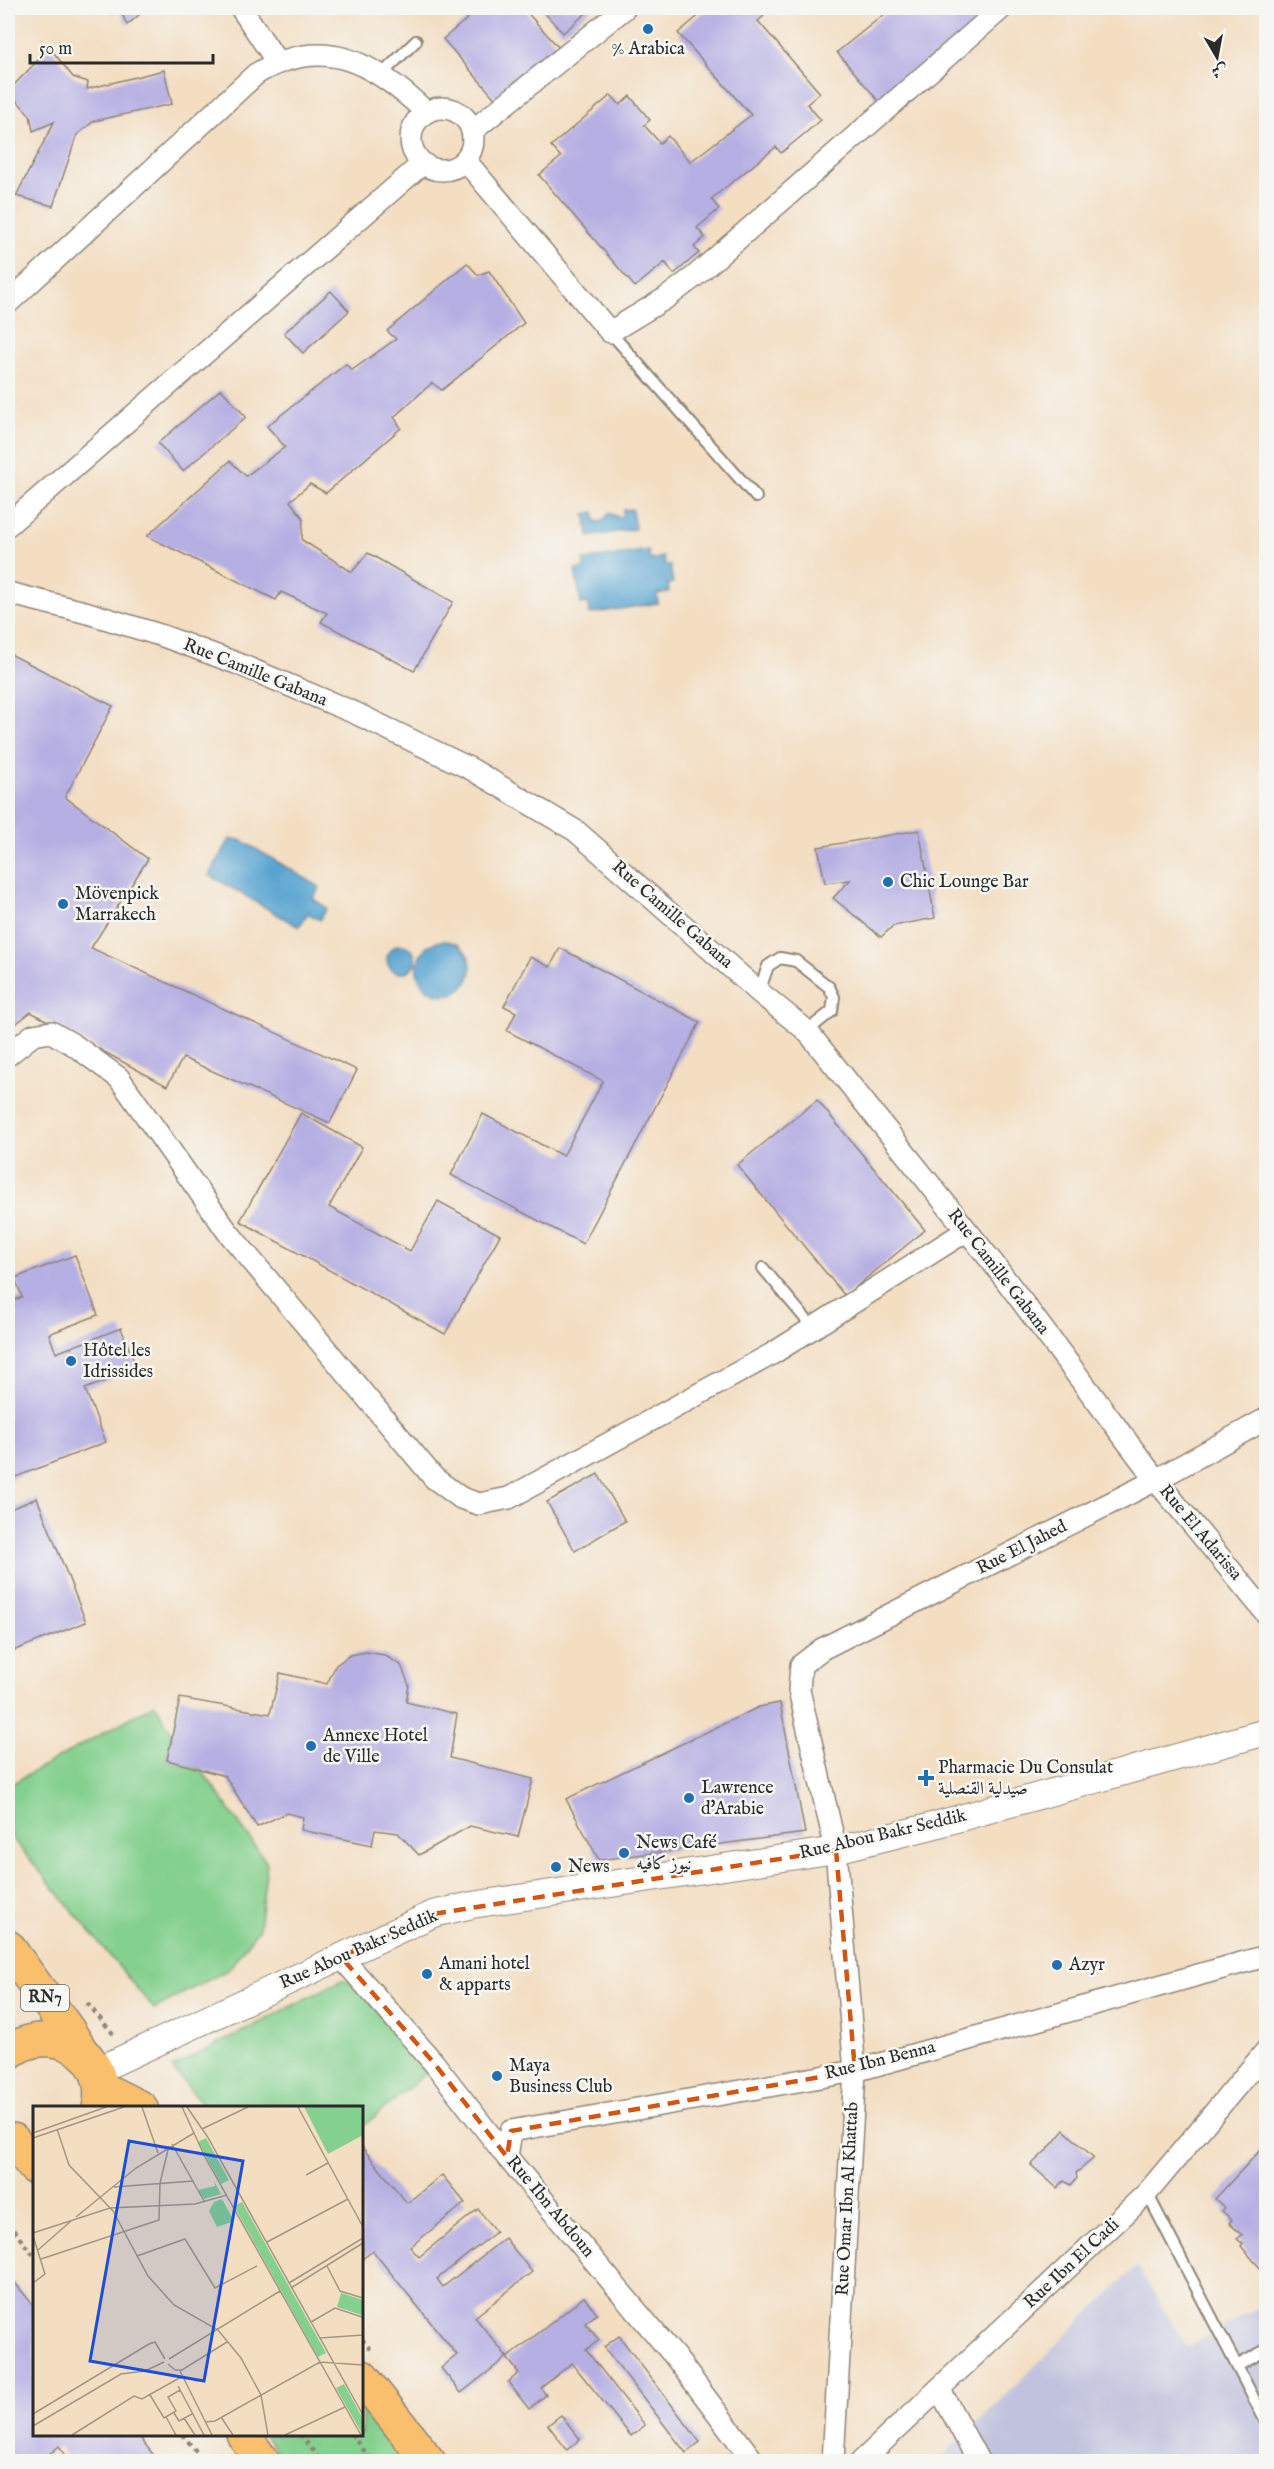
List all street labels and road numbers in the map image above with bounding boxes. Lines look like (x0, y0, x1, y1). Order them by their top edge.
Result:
street label: Rue Camille Gabana (180, 634, 331, 712)
street label: Rue Camille Gabana (607, 856, 738, 974)
street label: Rue Camille Gabana (942, 1205, 1054, 1340)
street label: Rue El Adarissa (1153, 1480, 1247, 1586)
street label: Rue El Jahed (973, 1515, 1071, 1581)
street label: Rue Abou Bakr Seddik (797, 1805, 969, 1865)
street label: Rue Abou Bakr Seddik (276, 1905, 442, 1995)
road number: RN7 (21, 1985, 69, 2011)
street label: Rue Ibn Benna (822, 2036, 938, 2086)
street label: Rue Omar Ibn Al Khattab (831, 2101, 865, 2297)
street label: Rue Ibn Abdoun (501, 2151, 600, 2263)
street label: Rue Ibn El Cadi (1019, 2214, 1125, 2314)

